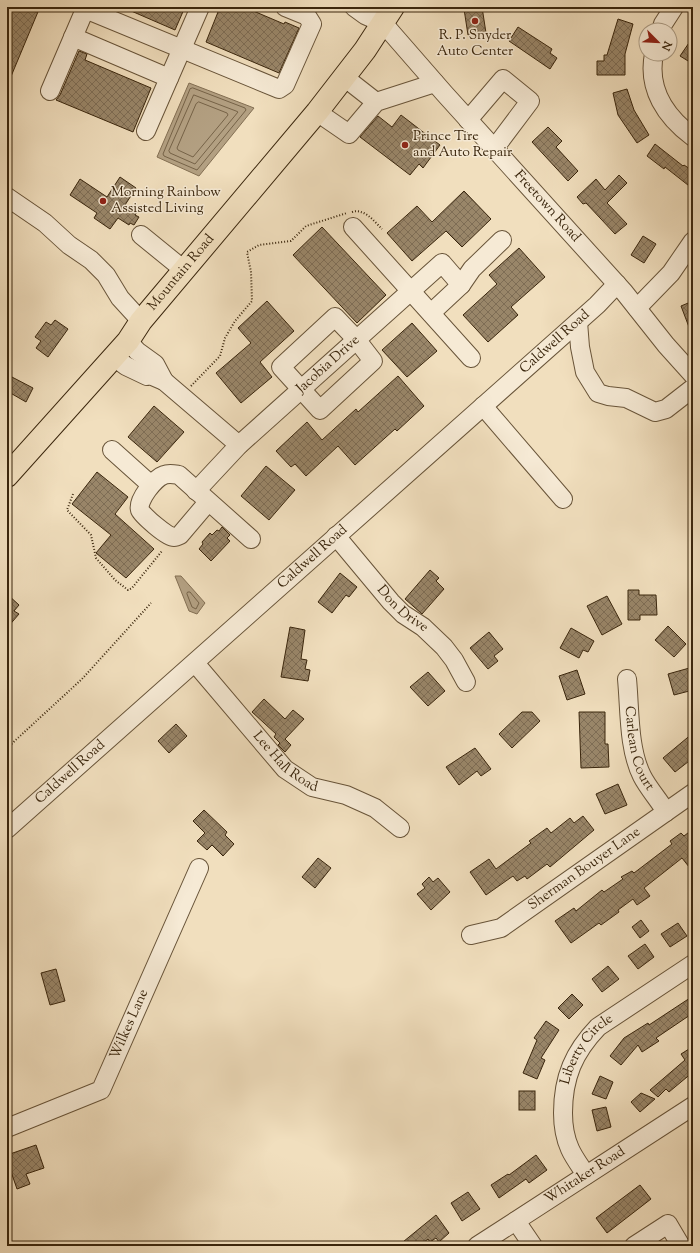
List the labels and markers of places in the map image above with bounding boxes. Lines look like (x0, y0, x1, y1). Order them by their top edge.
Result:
marker: R. P. Snyder Auto Center (470, 16, 480, 26)
place label: R. P. Snyder Auto Center (437, 26, 514, 62)
place label: Prince Tire and Auto Repair (413, 127, 513, 163)
marker: Prince Tire and Auto Repair (400, 140, 410, 150)
place label: Morning Rainbow Assisted Living (111, 183, 221, 219)
marker: Morning Rainbow Assisted Living (98, 196, 108, 206)

